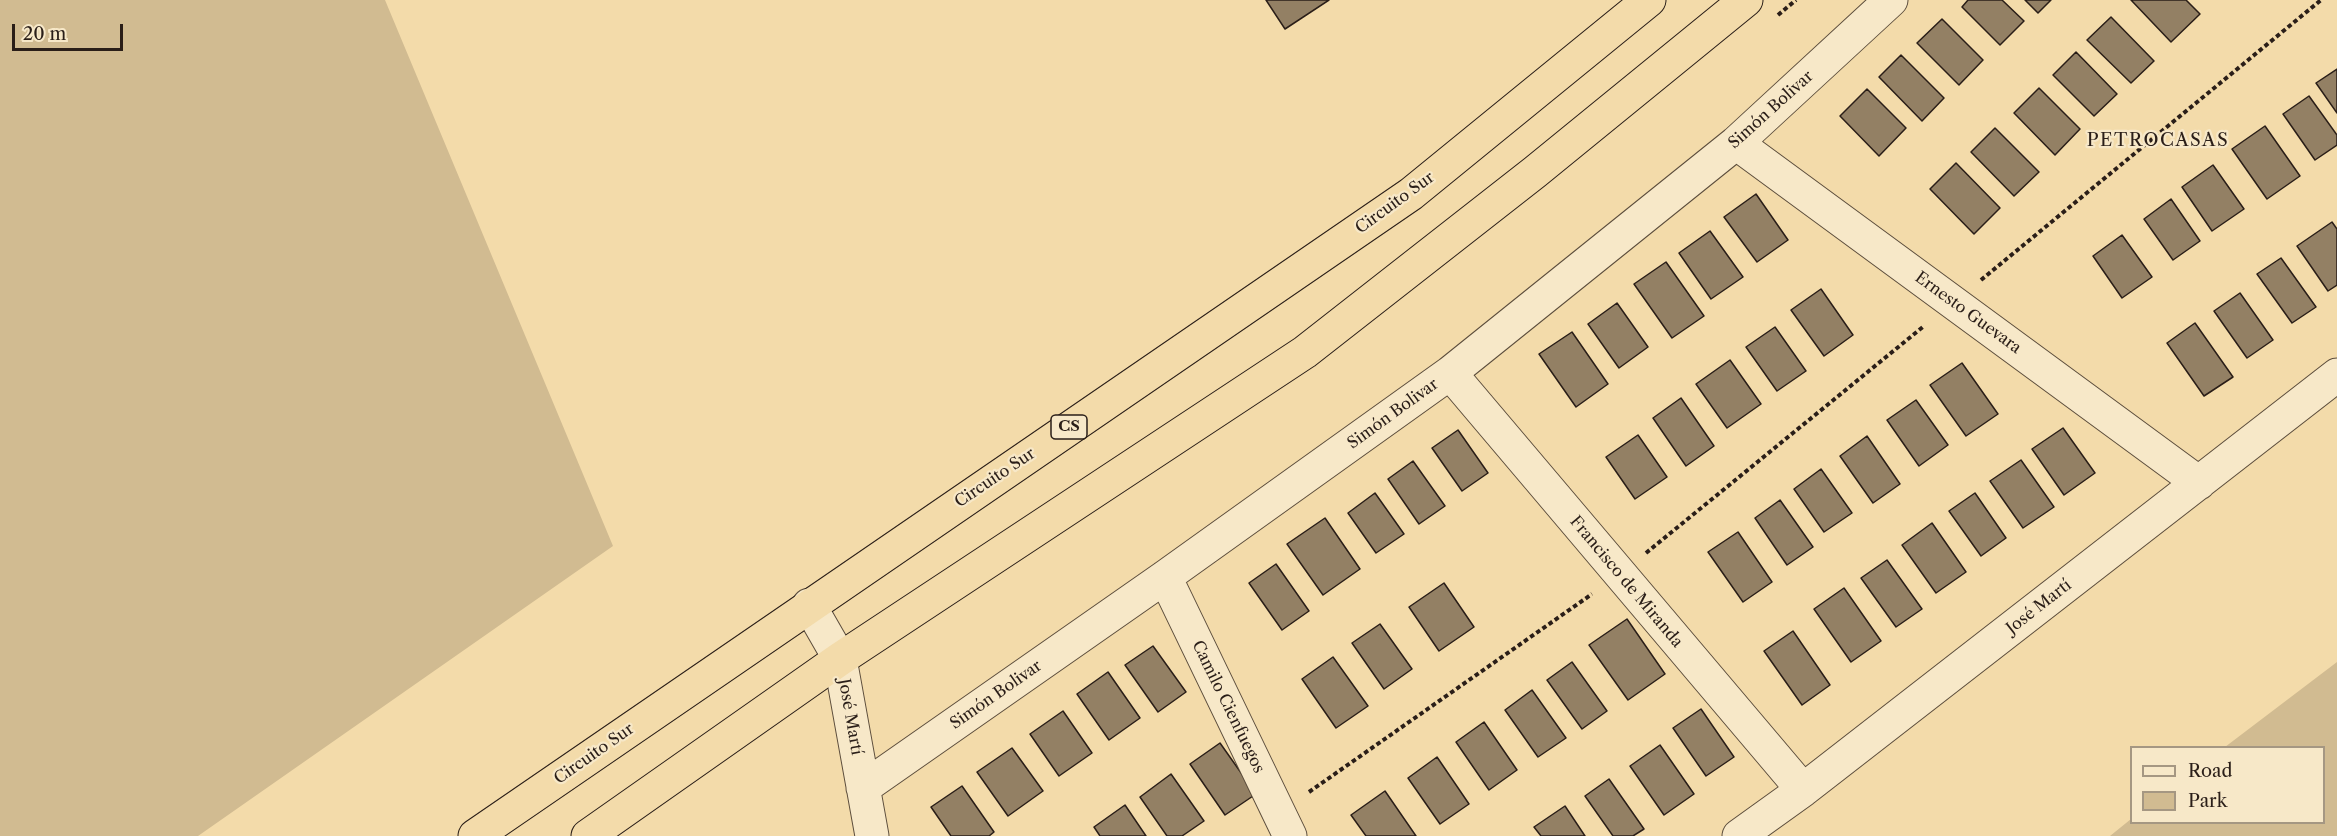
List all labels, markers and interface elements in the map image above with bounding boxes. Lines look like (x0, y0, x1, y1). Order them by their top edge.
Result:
scale bar (15, 12, 126, 50)
text: 20 m (23, 23, 66, 45)
street label: Simón Bolivar (1725, 67, 1817, 153)
district label: PETROCASAS (2087, 130, 2229, 152)
street label: Circuito Sur (1352, 168, 1438, 238)
street label: Ernesto Guevara (1911, 268, 2025, 358)
street label: Simón Bolivar (1344, 375, 1442, 453)
road number: CS (1051, 415, 1087, 439)
street label: Circuito Sur (951, 444, 1039, 512)
street label: Francisco de Miranda (1565, 512, 1687, 652)
street label: José Martí (2003, 576, 2075, 638)
street label: Camilo Cienfuegos (1188, 638, 1268, 776)
street label: Simón Bolivar (947, 656, 1045, 734)
street label: José Martí (834, 677, 866, 757)
street label: Circuito Sur (550, 720, 638, 788)
legend (2130, 746, 2325, 824)
text: Road (2188, 760, 2233, 782)
text: Park (2188, 790, 2227, 812)

